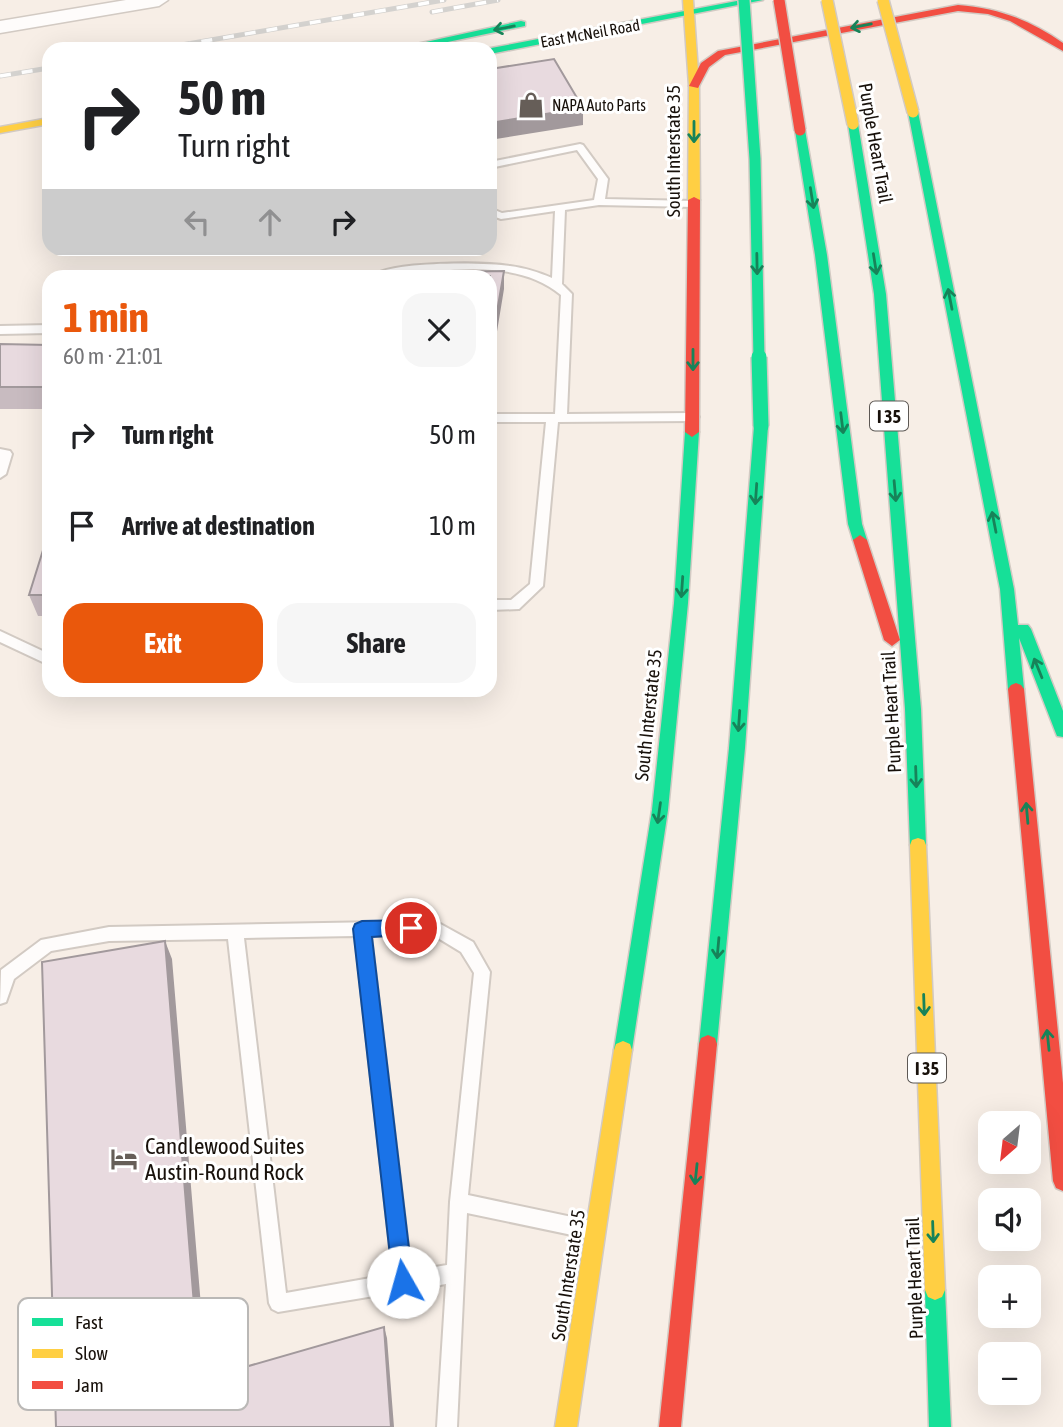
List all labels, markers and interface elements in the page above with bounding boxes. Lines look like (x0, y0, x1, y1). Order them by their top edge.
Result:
street label: East McNeil Road (539, 15, 641, 51)
one-way arrow (850, 19, 873, 33)
one-way arrow (493, 21, 516, 35)
text: 50 m (178, 69, 266, 125)
icon: right (63, 70, 154, 161)
street label: Purple Heart Trail (855, 81, 897, 205)
street label: South Interstate 35 (662, 85, 684, 217)
shop icon: NAPA Auto Parts (516, 90, 546, 120)
place label: NAPA Auto Parts (552, 96, 646, 114)
one-way arrow (687, 120, 701, 143)
text: Turn right (178, 127, 291, 164)
one-way arrow (806, 186, 819, 209)
icon: left (178, 203, 216, 241)
icon: ahead (251, 203, 289, 241)
icon: right (324, 203, 362, 241)
one-way arrow (751, 252, 764, 275)
one-way arrow (869, 253, 882, 275)
one-way arrow (943, 288, 956, 311)
text: 1 min (63, 293, 149, 341)
button: close (402, 293, 476, 367)
text: 60 m · 21:01 (63, 343, 163, 369)
one-way arrow (686, 348, 700, 371)
road number: I 35 (870, 402, 908, 430)
one-way arrow (836, 411, 849, 434)
icon: right (63, 416, 101, 454)
text: Turn right (122, 420, 213, 450)
text: 50 m (429, 420, 476, 450)
one-way arrow (889, 479, 902, 502)
one-way arrow (749, 483, 762, 506)
icon: arrive (63, 507, 101, 545)
text: Arrive at destination (122, 511, 315, 541)
text: 10 m (429, 511, 476, 541)
one-way arrow (986, 511, 1000, 534)
one-way arrow (675, 575, 688, 598)
button: Exit (63, 603, 263, 683)
button: Share (277, 603, 476, 683)
street label: South Interstate 35 (630, 648, 666, 782)
street label: Purple Heart Trail (877, 651, 905, 773)
one-way arrow (1030, 658, 1043, 679)
one-way arrow (732, 709, 745, 732)
one-way arrow (909, 765, 922, 788)
one-way arrow (653, 801, 666, 824)
one-way arrow (1020, 803, 1033, 825)
pin (381, 898, 441, 958)
icon: arrive (392, 909, 430, 947)
one-way arrow (712, 936, 725, 959)
one-way arrow (918, 993, 931, 1016)
one-way arrow (1041, 1029, 1054, 1052)
road number: I 35 (908, 1054, 946, 1083)
north arrow (978, 1111, 1041, 1174)
map controls (978, 1111, 1041, 1405)
place label: Candlewood Suites Austin-Round Rock (145, 1133, 304, 1185)
hotel icon: Candlewood Suites Austin-Round Rock (109, 1144, 139, 1174)
one-way arrow (689, 1162, 702, 1185)
button: sound (978, 1188, 1041, 1251)
street label: South Interstate 35 (547, 1208, 589, 1342)
street label: Purple Heart Trail (901, 1217, 927, 1339)
one-way arrow (927, 1220, 940, 1243)
position arrow (366, 1245, 440, 1319)
button: + (978, 1265, 1041, 1328)
legend (18, 1298, 248, 1410)
text: Fast (75, 1311, 103, 1333)
text: Slow (75, 1342, 109, 1364)
button: − (978, 1342, 1041, 1405)
text: Jam (75, 1374, 104, 1396)

